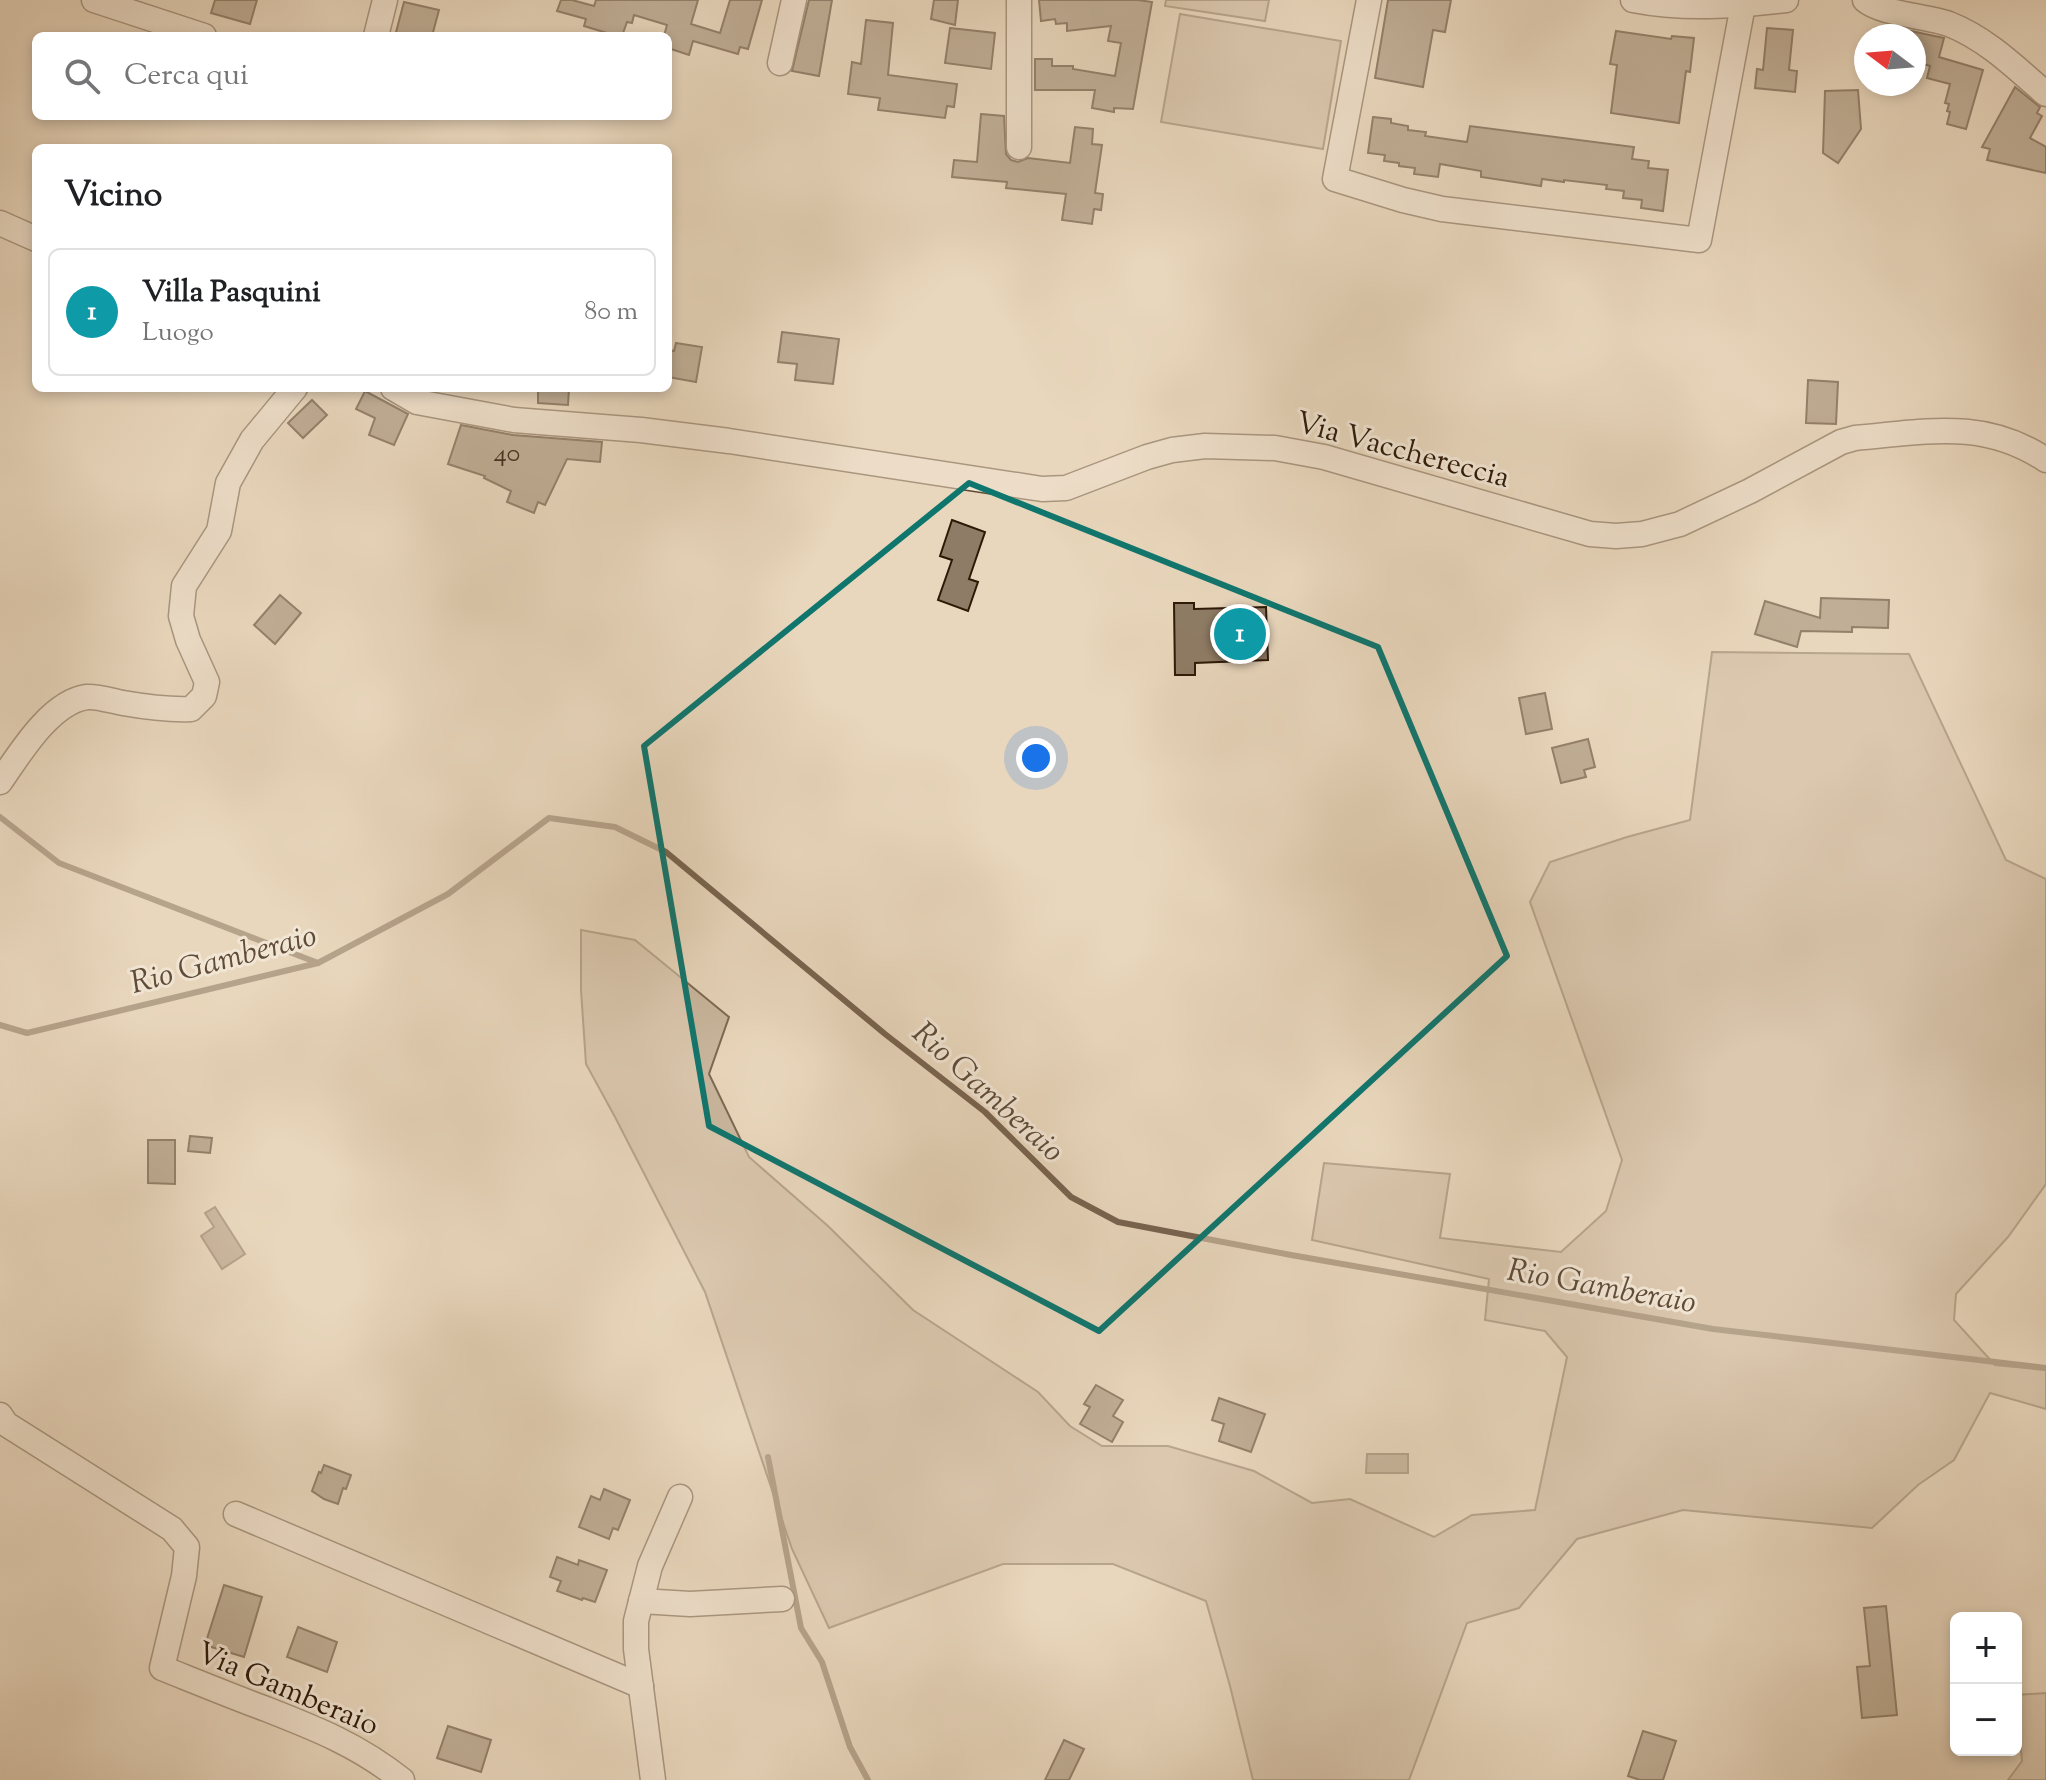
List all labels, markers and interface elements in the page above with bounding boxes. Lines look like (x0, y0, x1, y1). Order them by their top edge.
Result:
north arrow (1854, 24, 1926, 96)
search box (32, 32, 672, 120)
icon: search (60, 54, 104, 98)
text: Cerca qui (124, 55, 249, 98)
text: Vicino (64, 172, 162, 221)
text: Villa Pasquini (142, 272, 321, 315)
text: 1 (88, 294, 96, 331)
text: 80 m (584, 294, 638, 331)
text: Luogo (142, 315, 214, 352)
street label: Via Vacchereccia (1291, 402, 1514, 501)
house number: 40 (494, 436, 520, 473)
pin: 1 (1214, 604, 1266, 664)
your location (1016, 738, 1056, 778)
water label: Rio Gamberaio (126, 914, 322, 1008)
water label: Rio Gamberaio (901, 1012, 1073, 1174)
water label: Rio Gamberaio (1503, 1249, 1700, 1327)
map controls (1950, 1612, 2022, 1756)
button: + (1950, 1612, 2022, 1684)
street label: Via Gamberaio (189, 1633, 385, 1748)
button: − (1950, 1684, 2022, 1756)

